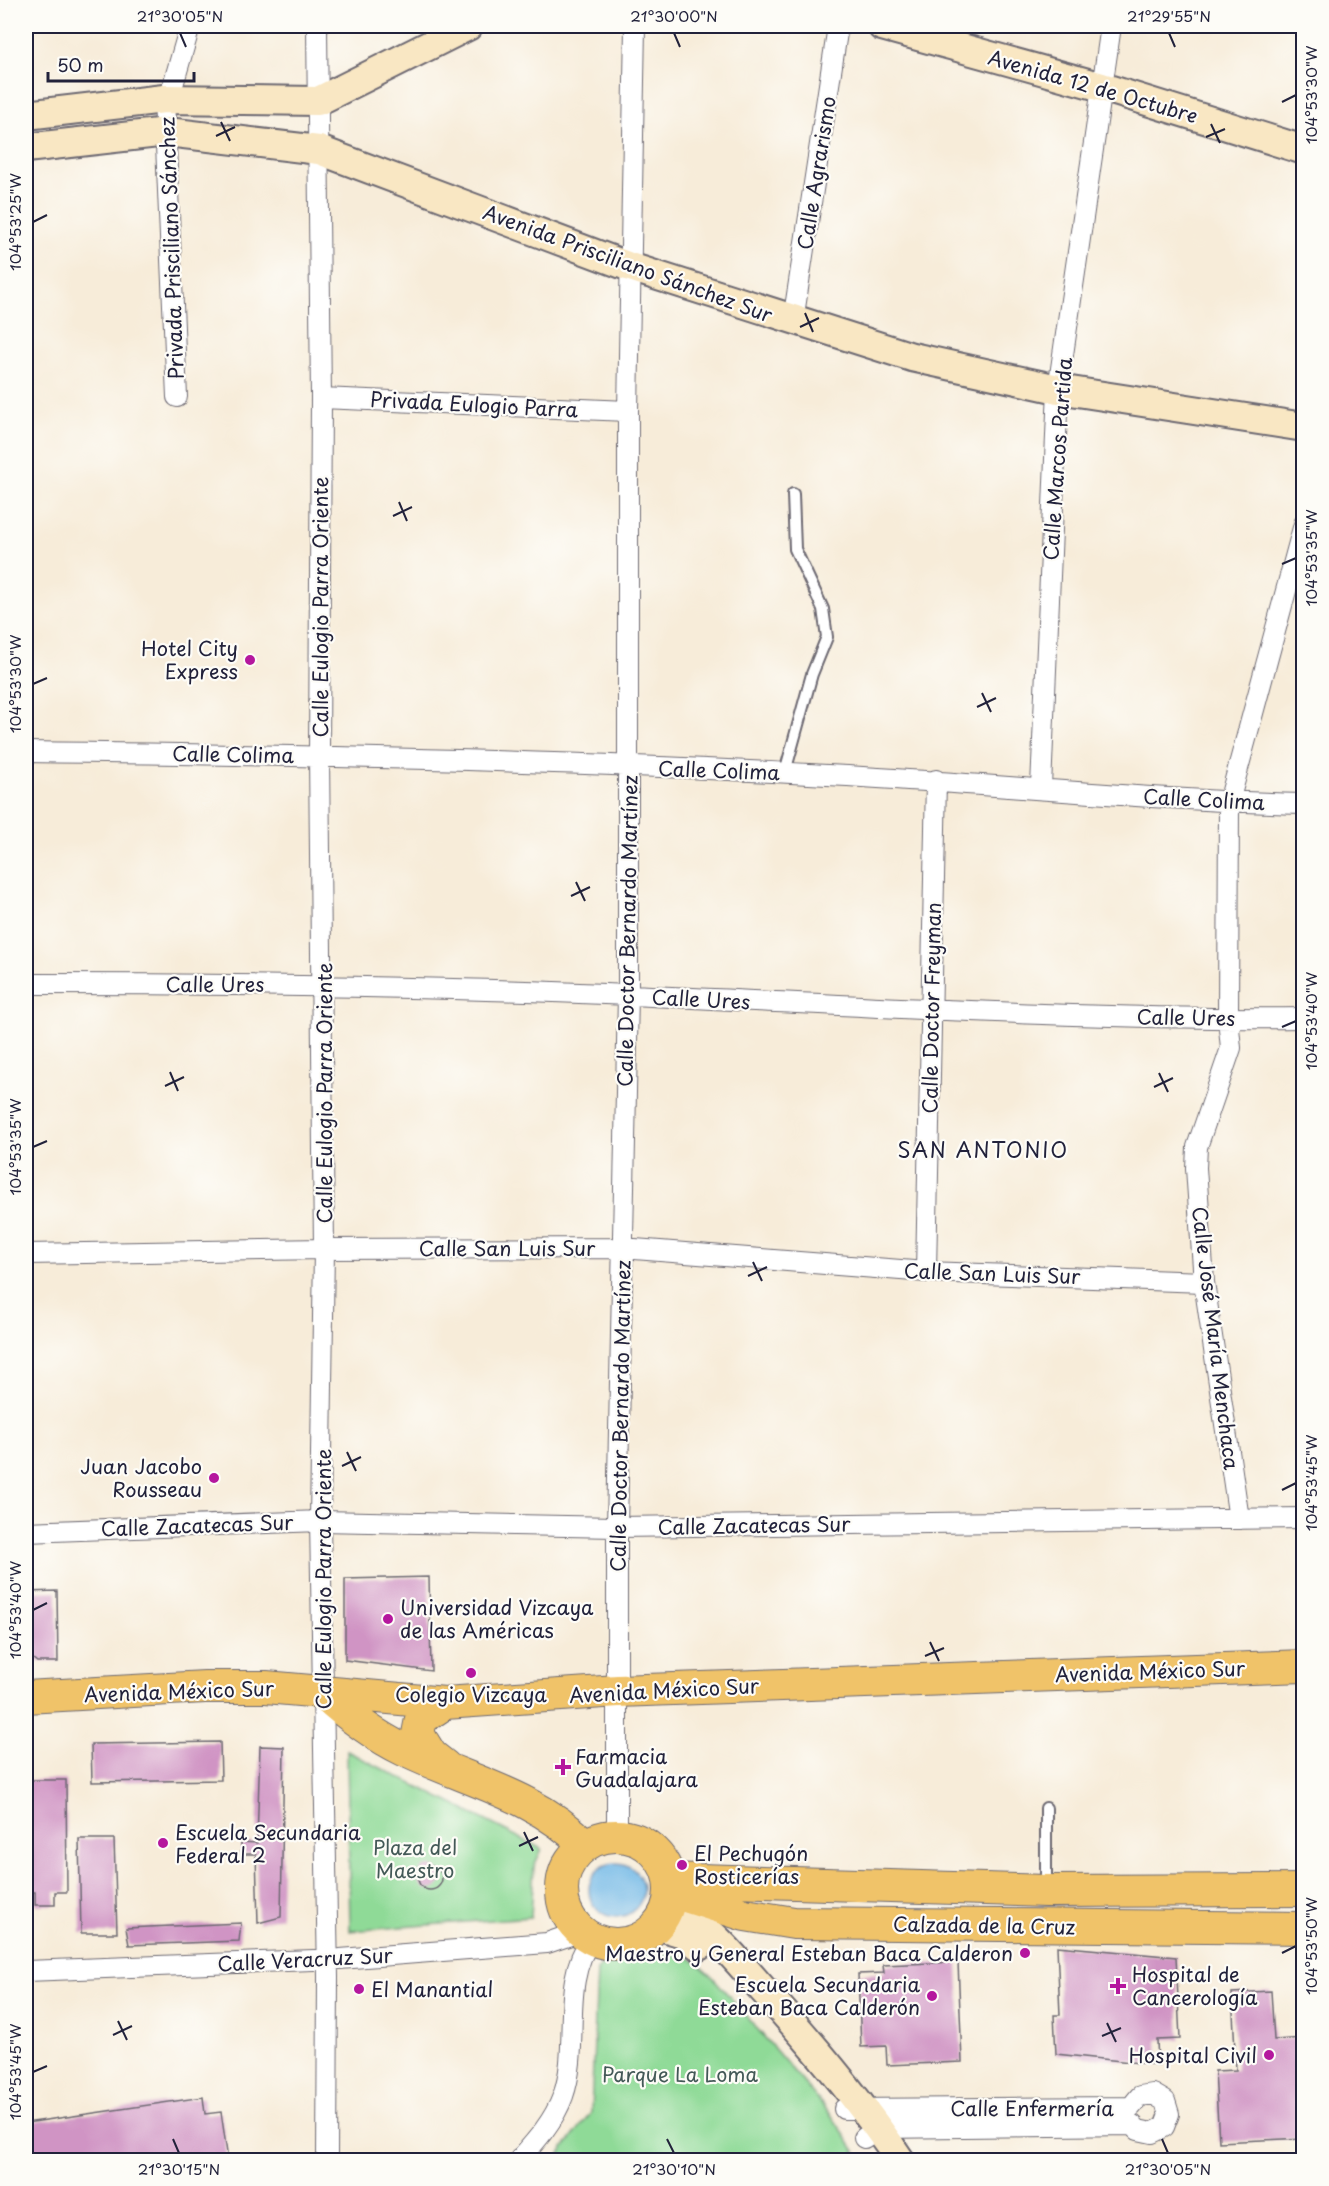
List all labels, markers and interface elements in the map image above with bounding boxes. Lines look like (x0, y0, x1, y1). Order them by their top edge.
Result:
text: 21°30'05"N (137, 4, 223, 27)
text: 21°30'00"N (630, 4, 718, 27)
text: 21°29'55"N (1127, 4, 1211, 27)
street label: Avenida 12 de Octubre (985, 42, 1201, 130)
scale bar (48, 45, 194, 83)
text: 104°53'30"W (1299, 45, 1322, 144)
text: 50 m (57, 51, 104, 78)
street label: Calle Agrarismo (789, 94, 843, 252)
street label: Privada Prisciliano Sánchez (151, 116, 191, 380)
text: 104°53'25"W (3, 173, 26, 271)
street label: Avenida Prisciliano Sánchez Sur (479, 197, 778, 330)
street label: Calle Marcos Partida (1035, 356, 1079, 562)
street label: Privada Eulogio Parra (369, 384, 579, 424)
street label: Calle Eulogio Parra Oriente (305, 476, 335, 737)
text: 104°53'35"W (1299, 509, 1322, 607)
place label: Hotel City Express (141, 633, 238, 686)
text: 104°53'30"W (3, 634, 26, 733)
marker: Hotel City Express (243, 653, 257, 667)
street label: Calle Colima (172, 738, 295, 770)
street label: Calle Colima (658, 753, 781, 787)
street label: Calle Doctor Bernardo Martínez (609, 775, 645, 1087)
street label: Calle Colima (1142, 781, 1266, 817)
street label: Calle Doctor Freyman (914, 902, 948, 1114)
street label: Calle Eulogio Parra Oriente (309, 962, 339, 1223)
street label: Calle Ures (166, 969, 264, 999)
text: 104°53'40"W (1299, 971, 1322, 1070)
street label: Calle Ures (651, 981, 751, 1017)
street label: Calle Ures (1136, 1001, 1236, 1033)
text: 104°53'35"W (3, 1098, 26, 1196)
district label: SAN ANTONIO (897, 1133, 1069, 1165)
street label: Calle José María Menchaca (1185, 1205, 1247, 1472)
street label: Calle San Luis Sur (419, 1233, 596, 1263)
street label: Calle San Luis Sur (903, 1255, 1081, 1291)
street label: Calle Doctor Bernardo Martínez (602, 1260, 638, 1572)
text: 104°53'45"W (1299, 1434, 1322, 1531)
street label: Calle Eulogio Parra Oriente (308, 1448, 338, 1709)
place label: Juan Jacobo Rousseau (80, 1451, 202, 1504)
marker: Juan Jacobo Rousseau (207, 1471, 221, 1485)
street label: Calle Zacatecas Sur (100, 1507, 295, 1543)
street label: Calle Zacatecas Sur (657, 1508, 851, 1542)
text: 104°53'40"W (3, 1560, 26, 1659)
place label: Universidad Vizcaya de las Américas (400, 1592, 594, 1645)
marker: Universidad Vizcaya de las Américas (381, 1612, 395, 1626)
street label: Avenida México Sur (1055, 1653, 1246, 1689)
marker: Colegio Vizcaya (464, 1666, 478, 1680)
street label: Avenida México Sur (568, 1670, 760, 1710)
street label: Avenida México Sur (84, 1673, 275, 1709)
place label: Colegio Vizcaya (395, 1679, 547, 1709)
place label: Farmacia Guadalajara (575, 1741, 698, 1794)
marker: Farmacia Guadalajara (556, 1760, 570, 1774)
place label: Escuela Secundaria Federal 2 (175, 1817, 361, 1870)
park label: Plaza del Maestro (373, 1832, 457, 1885)
marker: Escuela Secundaria Federal 2 (156, 1836, 170, 1850)
place label: El Pechugón Rosticerías (694, 1838, 808, 1891)
marker: El Pechugón Rosticerías (675, 1858, 689, 1872)
text: 104°53'50"W (1299, 1896, 1322, 1995)
street label: Calzada de la Cruz (893, 1908, 1075, 1942)
place label: Maestro y General Esteban Baca Calderon (605, 1938, 1013, 1968)
street label: Calle Veracruz Sur (217, 1939, 394, 1979)
marker: Maestro y General Esteban Baca Calderon (1018, 1946, 1032, 1960)
place label: Hospital de Cancerología (1132, 1959, 1258, 2012)
place label: Escuela Secundaria Esteban Baca Calderón (698, 1969, 920, 2022)
place label: El Manantial (371, 1974, 493, 2004)
marker: Hospital de Cancerología (1109, 1977, 1127, 1995)
marker: El Manantial (352, 1982, 366, 1996)
marker: Escuela Secundaria Esteban Baca Calderón (925, 1989, 939, 2003)
text: 104°53'45"W (3, 2023, 26, 2120)
place label: Hospital Civil (1129, 2040, 1257, 2070)
marker: Hospital Civil (1262, 2048, 1276, 2062)
park label: Parque La Loma (602, 2059, 758, 2089)
street label: Calle Enfermería (950, 2093, 1114, 2123)
text: 21°30'15"N (138, 2157, 220, 2180)
text: 21°30'10"N (632, 2157, 716, 2180)
text: 21°30'05"N (1125, 2157, 1211, 2180)

